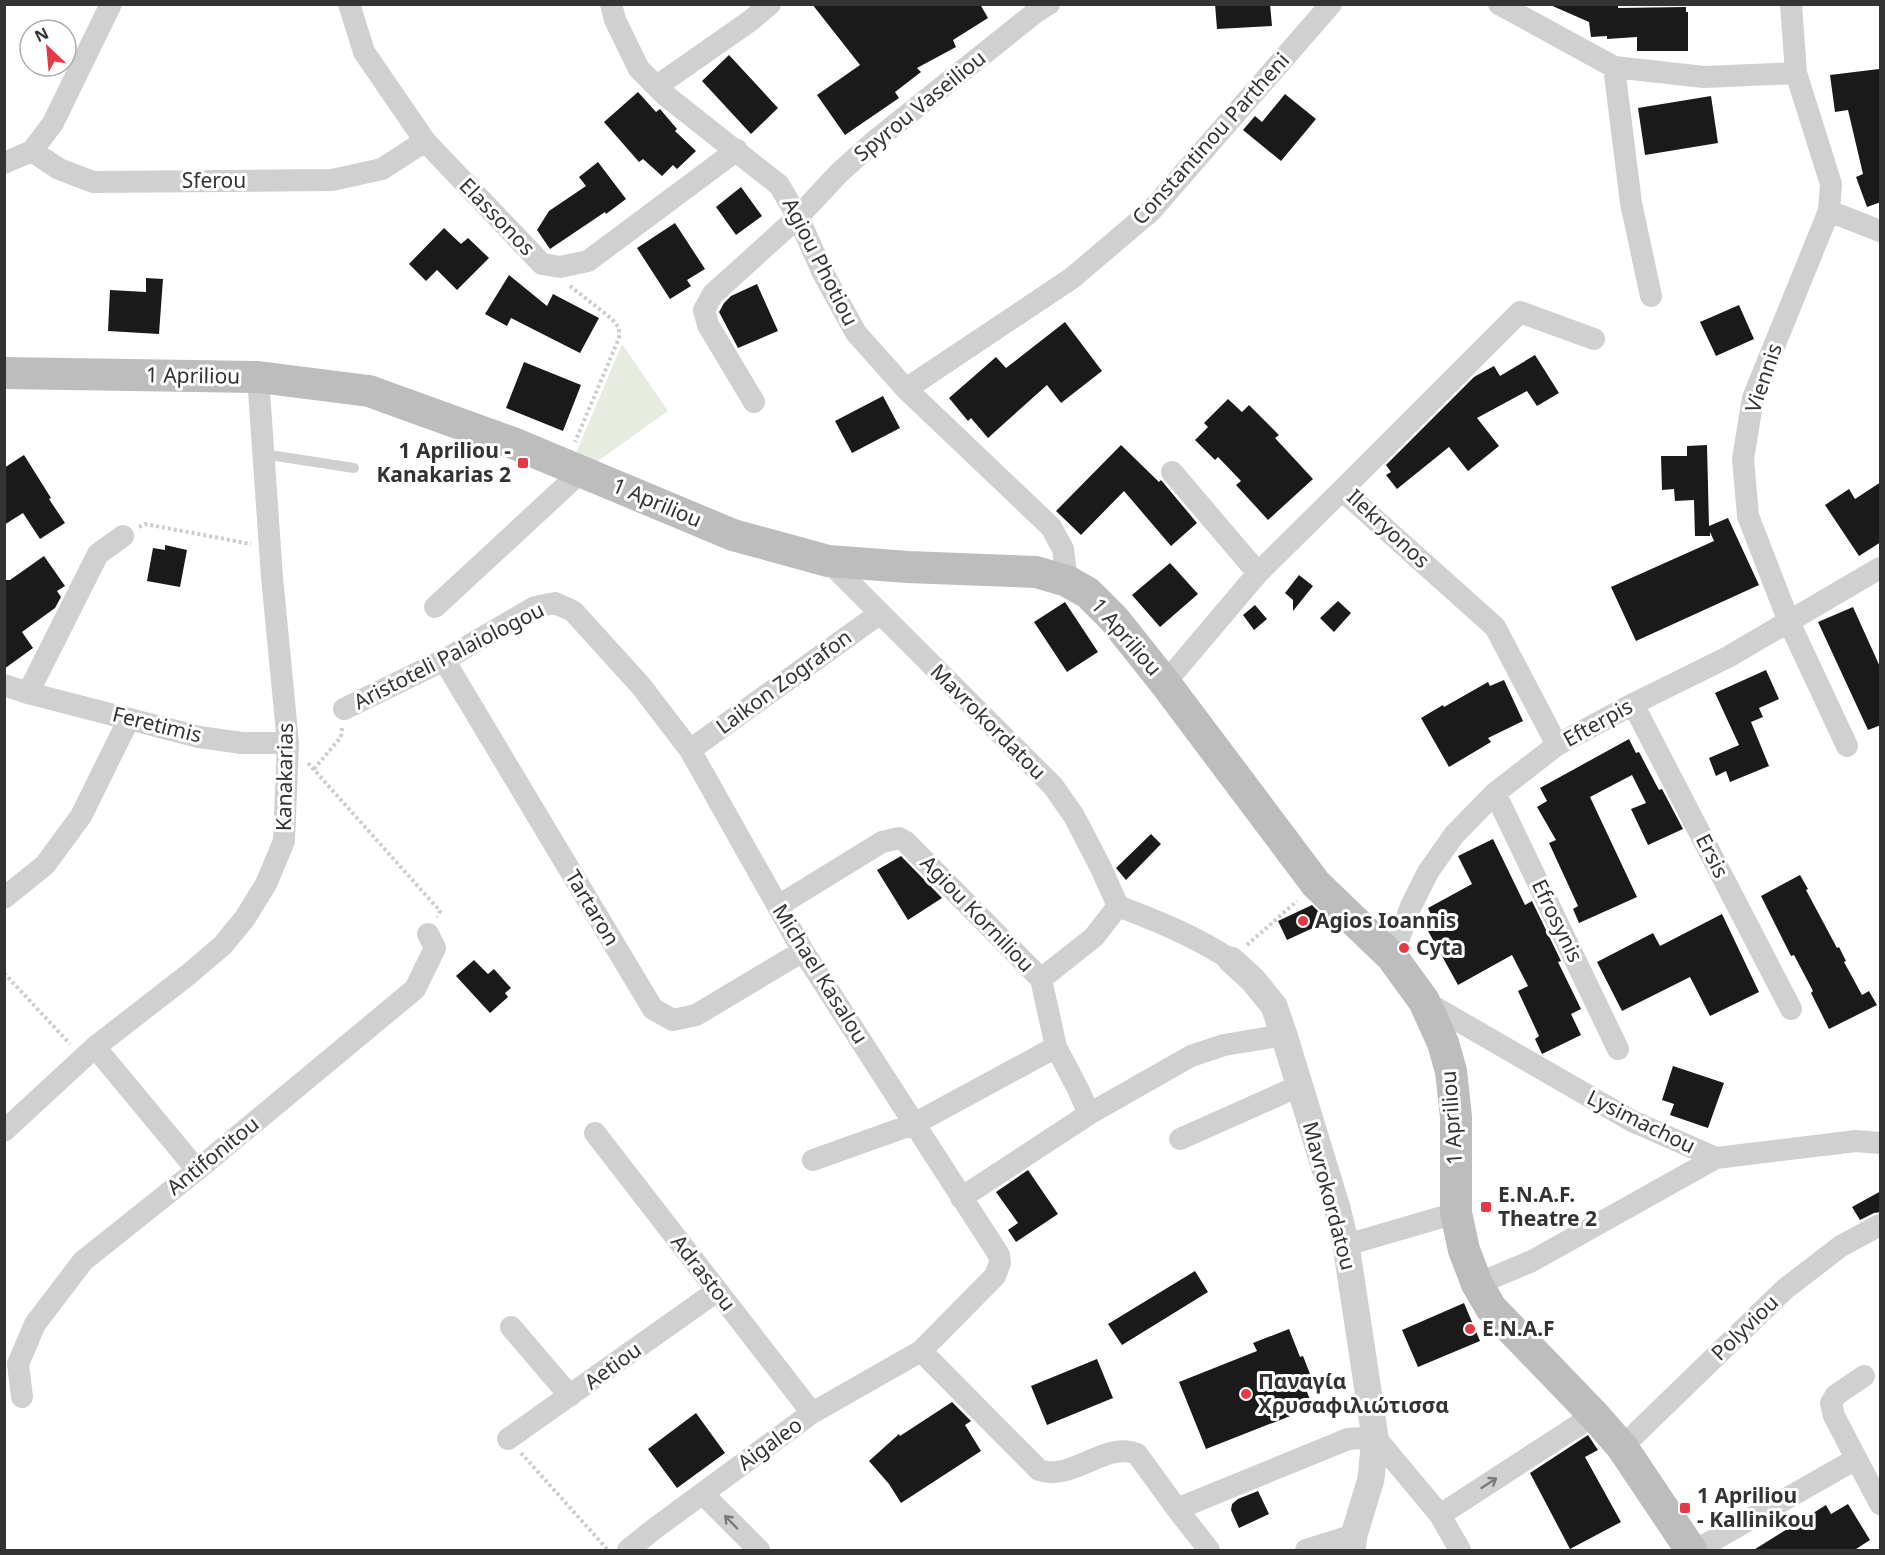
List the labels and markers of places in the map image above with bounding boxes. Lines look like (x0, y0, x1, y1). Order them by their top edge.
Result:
place label: 1 Apriliou - Kanakarias 2 (376, 436, 511, 488)
marker: 1 Apriliou - Kanakarias 2 (516, 456, 530, 470)
place label: Agios Ioannis (1315, 906, 1456, 934)
marker: Agios Ioannis (1296, 914, 1310, 928)
place label: Cyta (1416, 933, 1463, 961)
marker: Cyta (1397, 941, 1411, 955)
place label: E.N.A.F. Theatre 2 (1498, 1180, 1597, 1232)
marker: E.N.A.F. Theatre 2 (1479, 1200, 1493, 1214)
place label: E.N.A.F (1482, 1314, 1555, 1342)
marker: E.N.A.F (1463, 1322, 1477, 1336)
place label: Παναγία Χρυσαφιλιώτισσα (1258, 1367, 1449, 1419)
marker: Παναγία Χρυσαφιλιώτισσα (1239, 1387, 1253, 1401)
place label: 1 Apriliou - Kallinikou (1697, 1481, 1814, 1533)
marker: 1 Apriliou - Kallinikou (1678, 1501, 1692, 1515)

